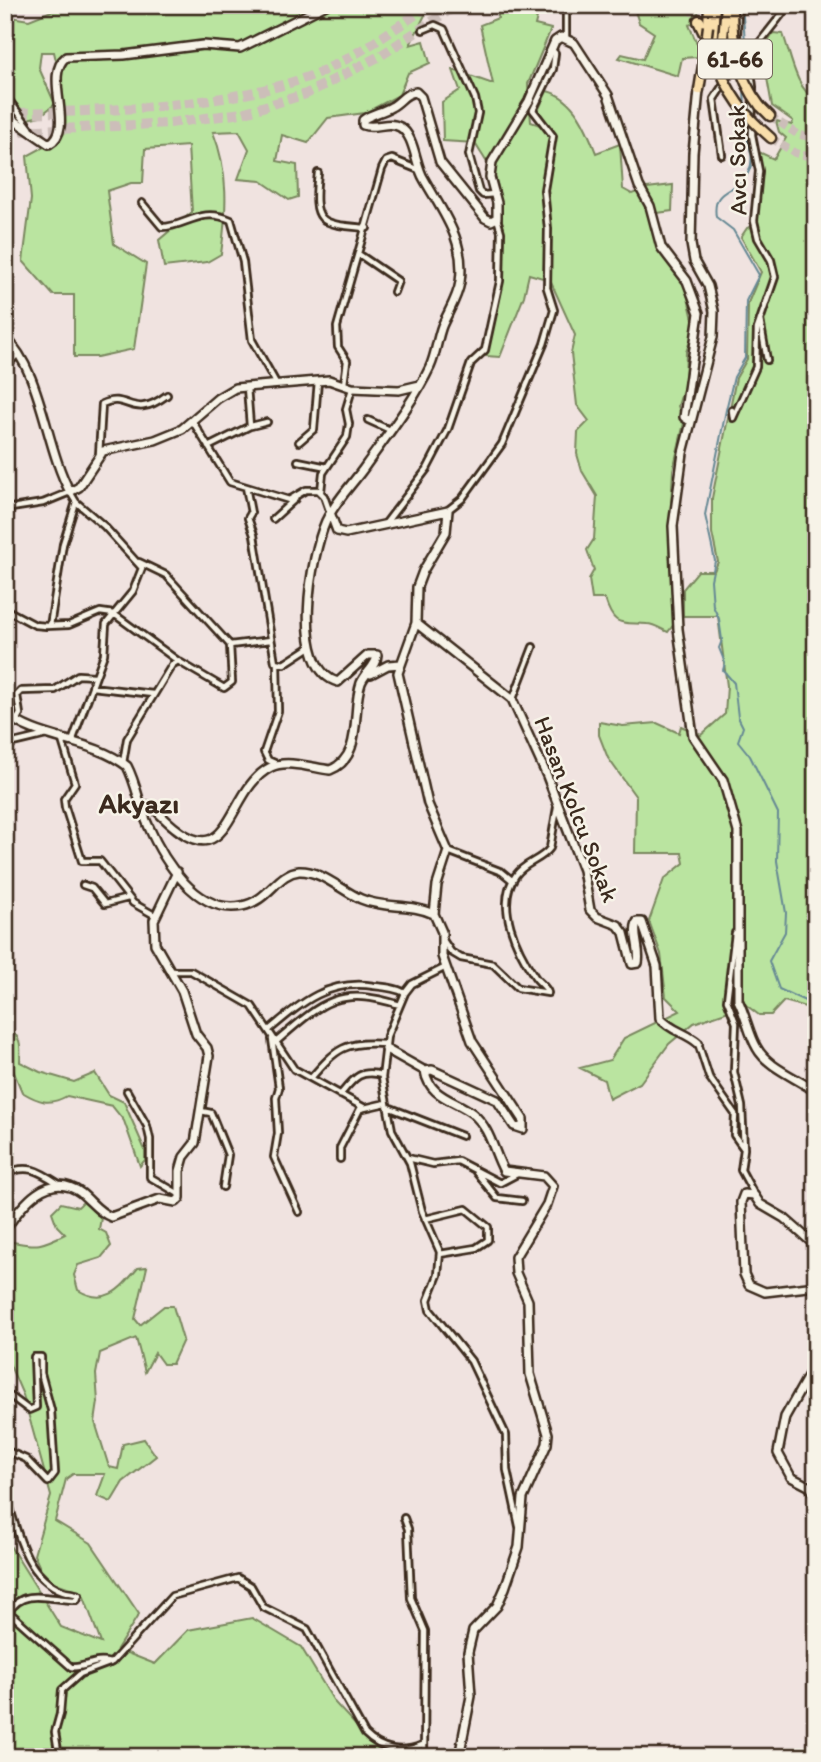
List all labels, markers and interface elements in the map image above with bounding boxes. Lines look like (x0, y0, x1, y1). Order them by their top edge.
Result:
road number: 61-66 (698, 40, 772, 78)
street label: Avcı Sokak (722, 104, 752, 216)
street label: Hasan Kolcu Sokak (528, 712, 626, 906)
district label: Akyazı (98, 786, 179, 820)

